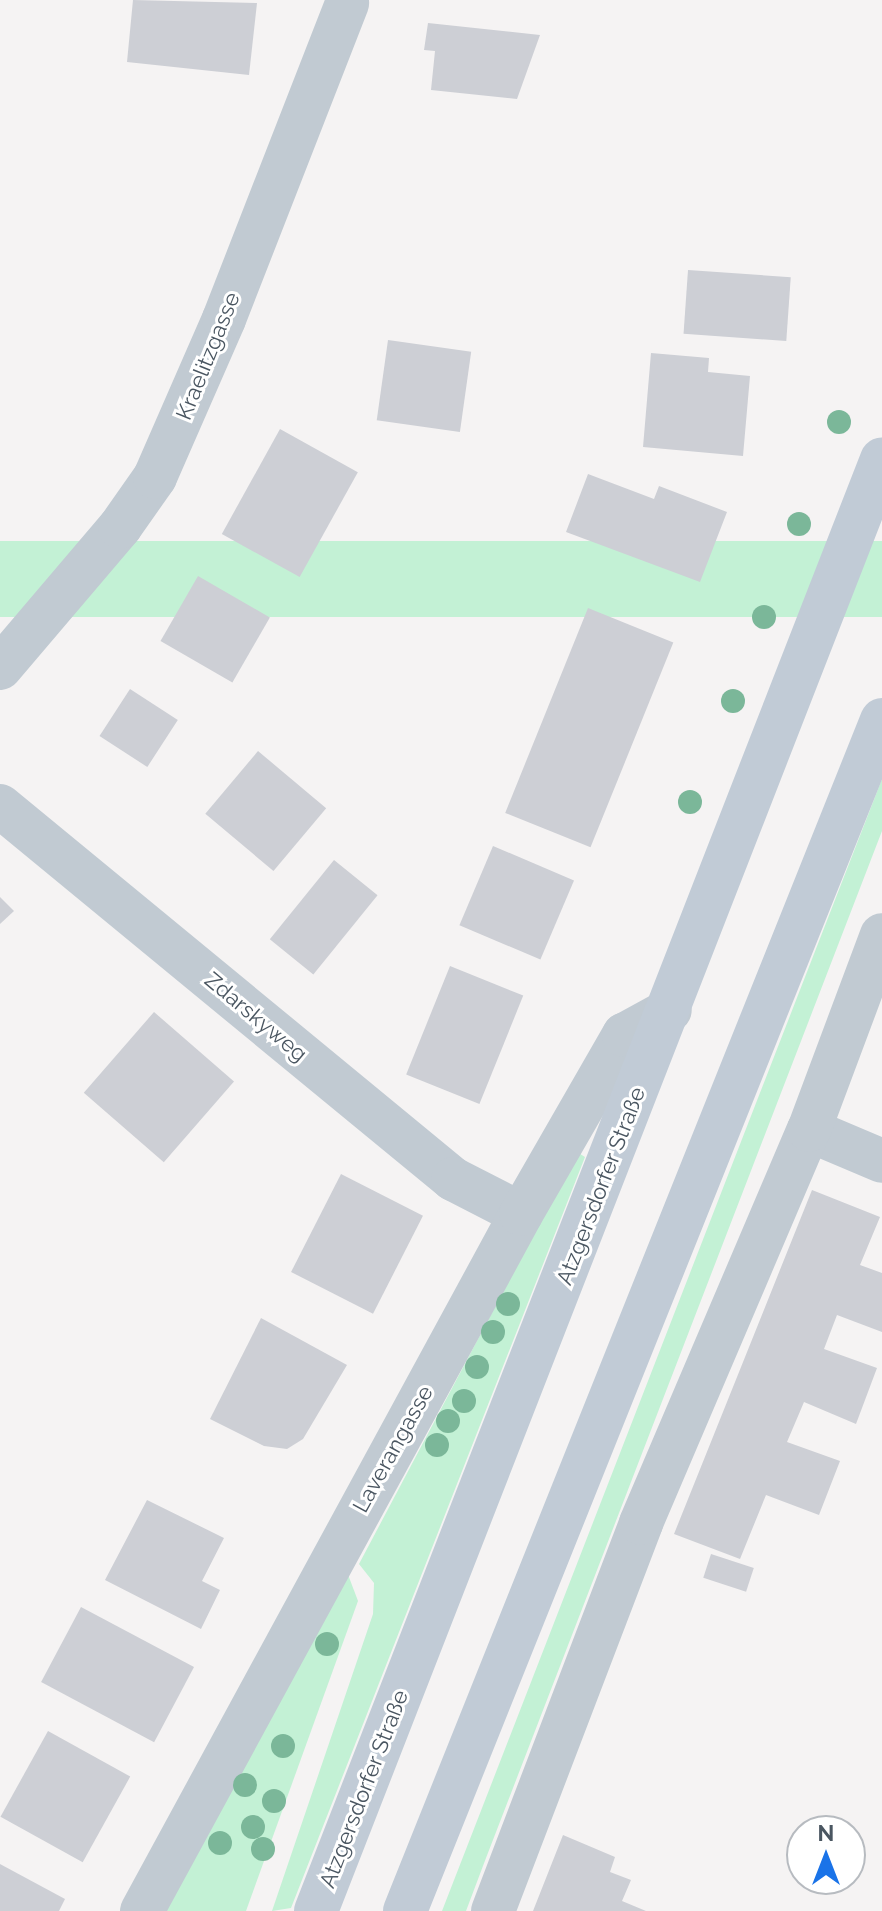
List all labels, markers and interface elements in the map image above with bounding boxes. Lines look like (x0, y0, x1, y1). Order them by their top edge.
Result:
street label: Kraelitzgasse (170, 288, 246, 424)
street label: Zdarskyweg (200, 967, 312, 1067)
street label: Atzgersdorfer Straße (551, 1083, 651, 1289)
street label: Laverangasse (347, 1381, 439, 1517)
street label: Atzgersdorfer Straße (314, 1686, 414, 1892)
north arrow (786, 1815, 866, 1895)
text: N (818, 1820, 834, 1846)

